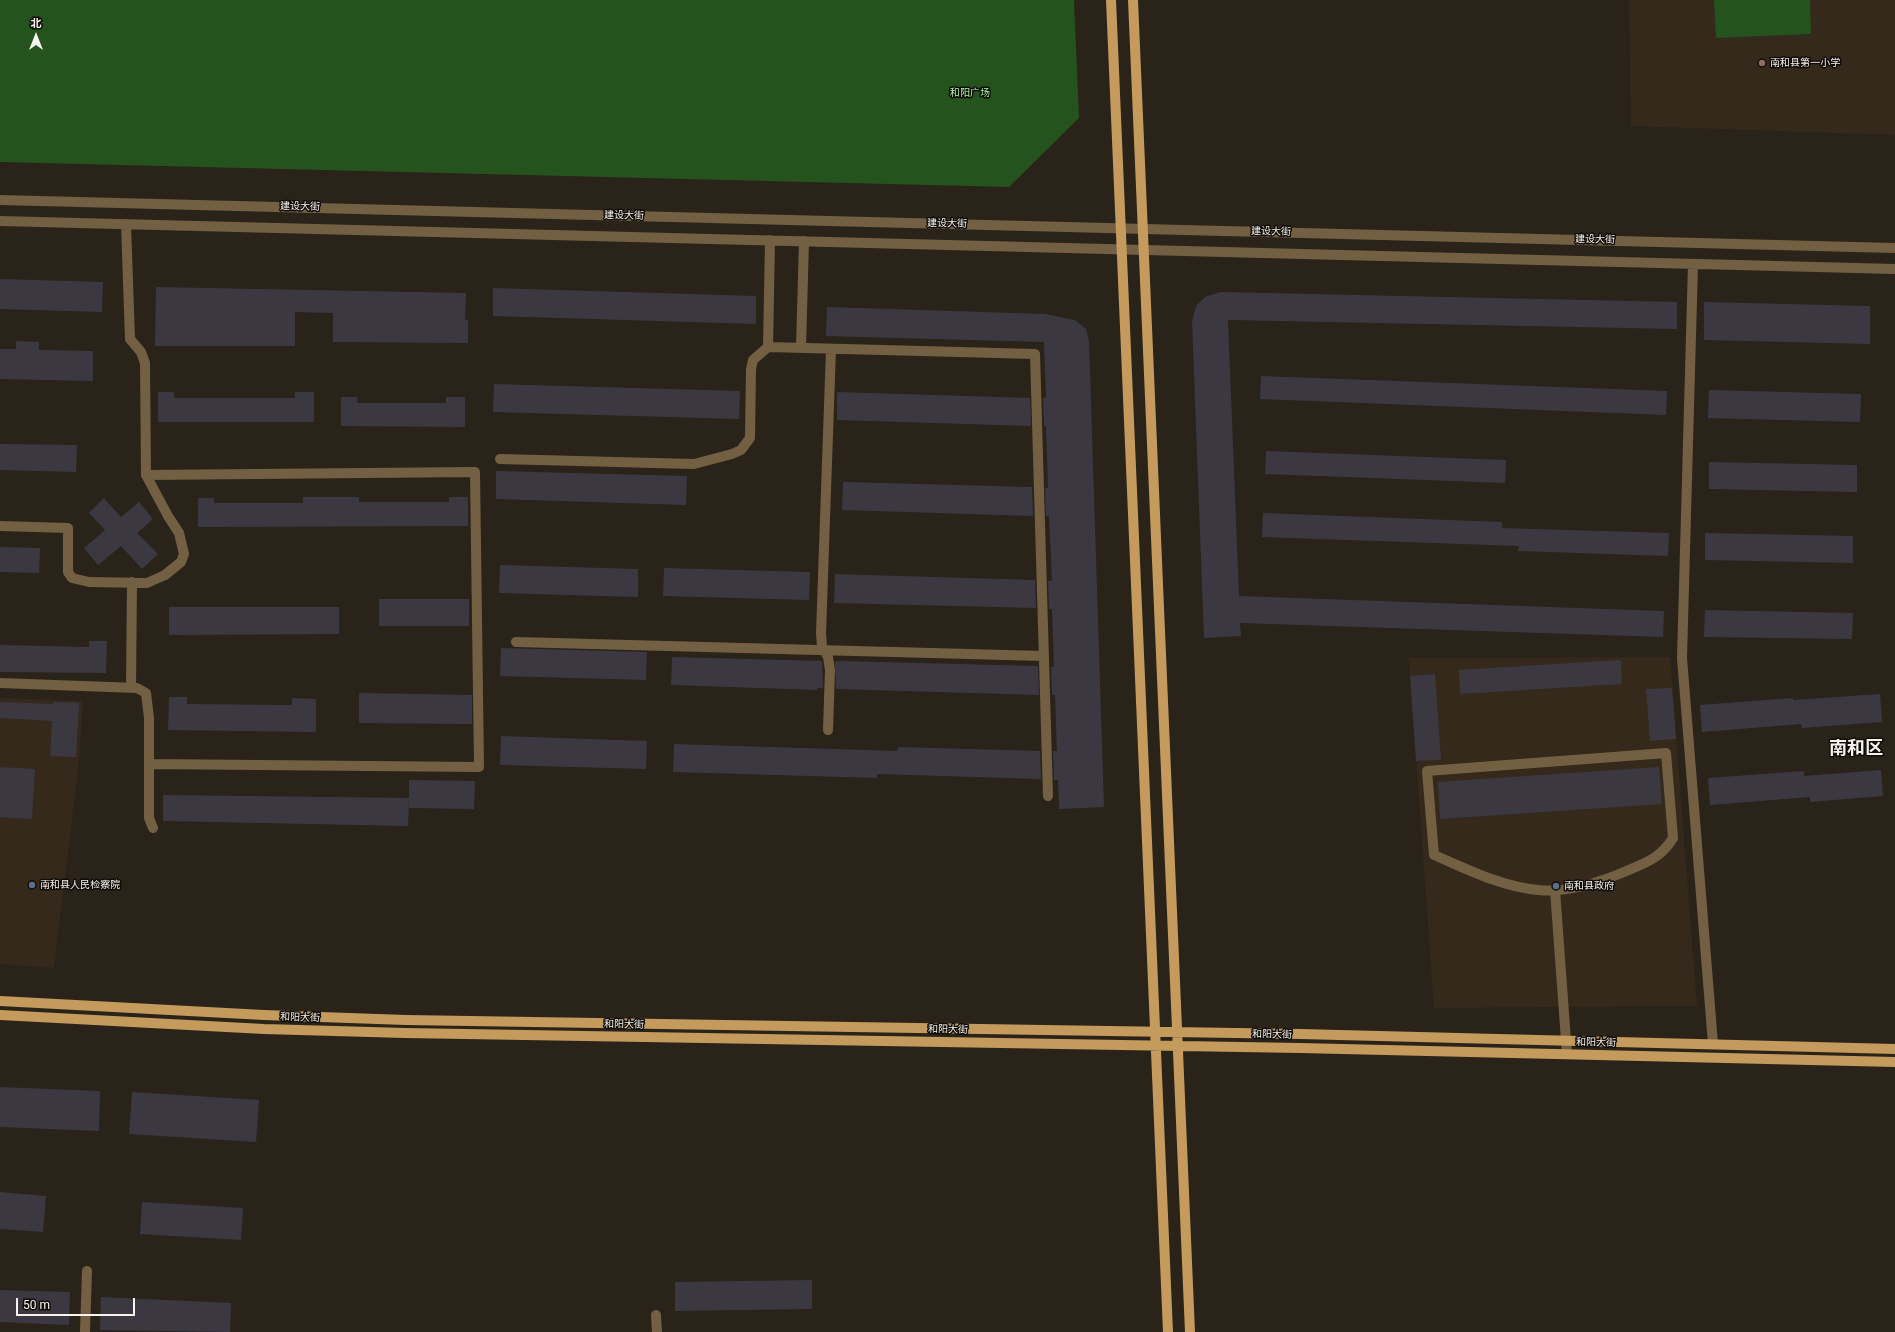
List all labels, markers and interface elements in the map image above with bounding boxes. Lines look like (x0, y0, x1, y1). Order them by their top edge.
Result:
north arrow (16, 16, 56, 56)
text: 北 (31, 17, 42, 30)
place label: 南和县第一小学 (1770, 57, 1840, 69)
marker: 南和县第一小学 (1757, 58, 1767, 68)
park label: 和阳广场 (950, 87, 990, 99)
street label: 建设大街 (280, 201, 320, 213)
street label: 建设大街 (604, 210, 644, 222)
street label: 建设大街 (927, 218, 967, 230)
street label: 建设大街 (1251, 226, 1291, 238)
street label: 建设大街 (1575, 234, 1615, 246)
district label: 南和区 (1829, 738, 1883, 760)
place label: 南和县人民检察院 (40, 879, 120, 891)
marker: 南和县人民检察院 (27, 880, 37, 890)
place label: 南和县政府 (1564, 880, 1614, 892)
marker: 南和县政府 (1551, 881, 1561, 891)
street label: 和阳大街 (280, 1011, 320, 1025)
street label: 和阳大街 (604, 1019, 644, 1031)
street label: 和阳大街 (928, 1024, 968, 1036)
street label: 和阳大街 (1252, 1029, 1292, 1041)
street label: 和阳大街 (1576, 1037, 1616, 1049)
scale bar (18, 1290, 137, 1316)
text: 50 m (23, 1298, 50, 1312)

